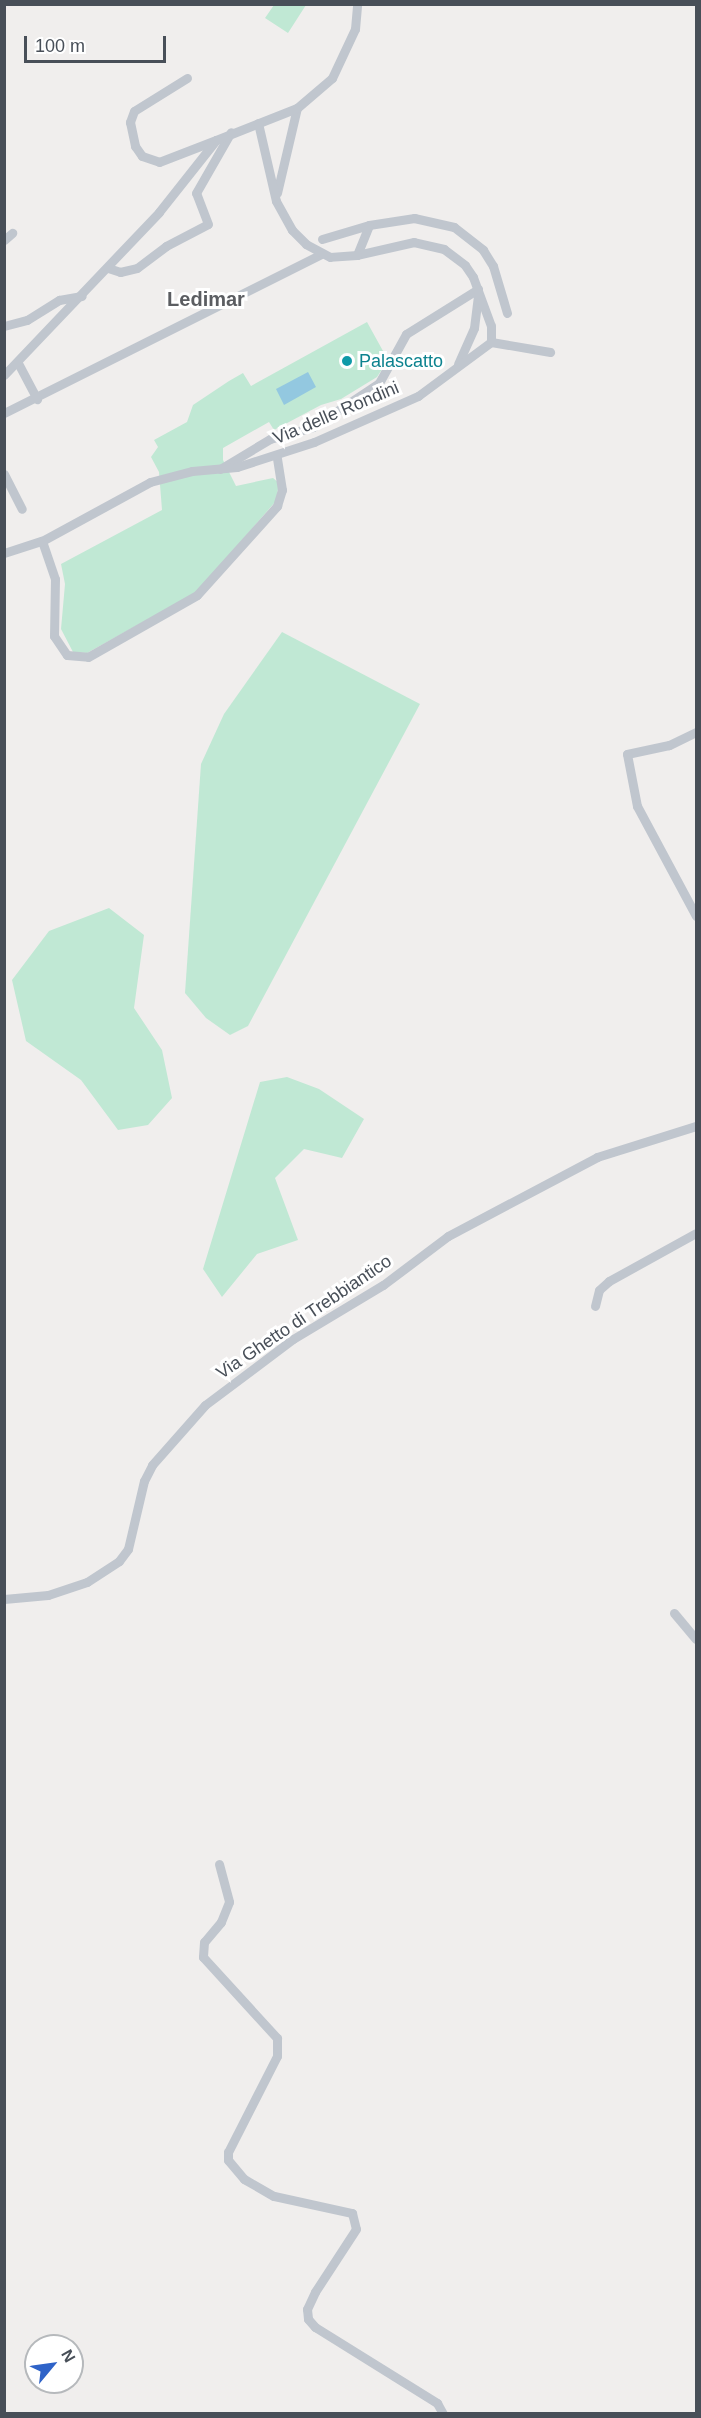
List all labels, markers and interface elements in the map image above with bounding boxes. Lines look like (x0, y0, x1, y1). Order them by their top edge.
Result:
scale bar (27, 24, 170, 62)
text: 100 m (35, 36, 85, 56)
district label: Ledimar (167, 287, 245, 311)
place label: Palascatto (359, 350, 443, 372)
marker: Palascatto (340, 354, 354, 368)
street label: Via delle Rondini (270, 377, 402, 449)
street label: Via Ghetto di Trebbiantico (212, 1250, 396, 1384)
north arrow (24, 2334, 84, 2394)
text: N (58, 2347, 79, 2365)

